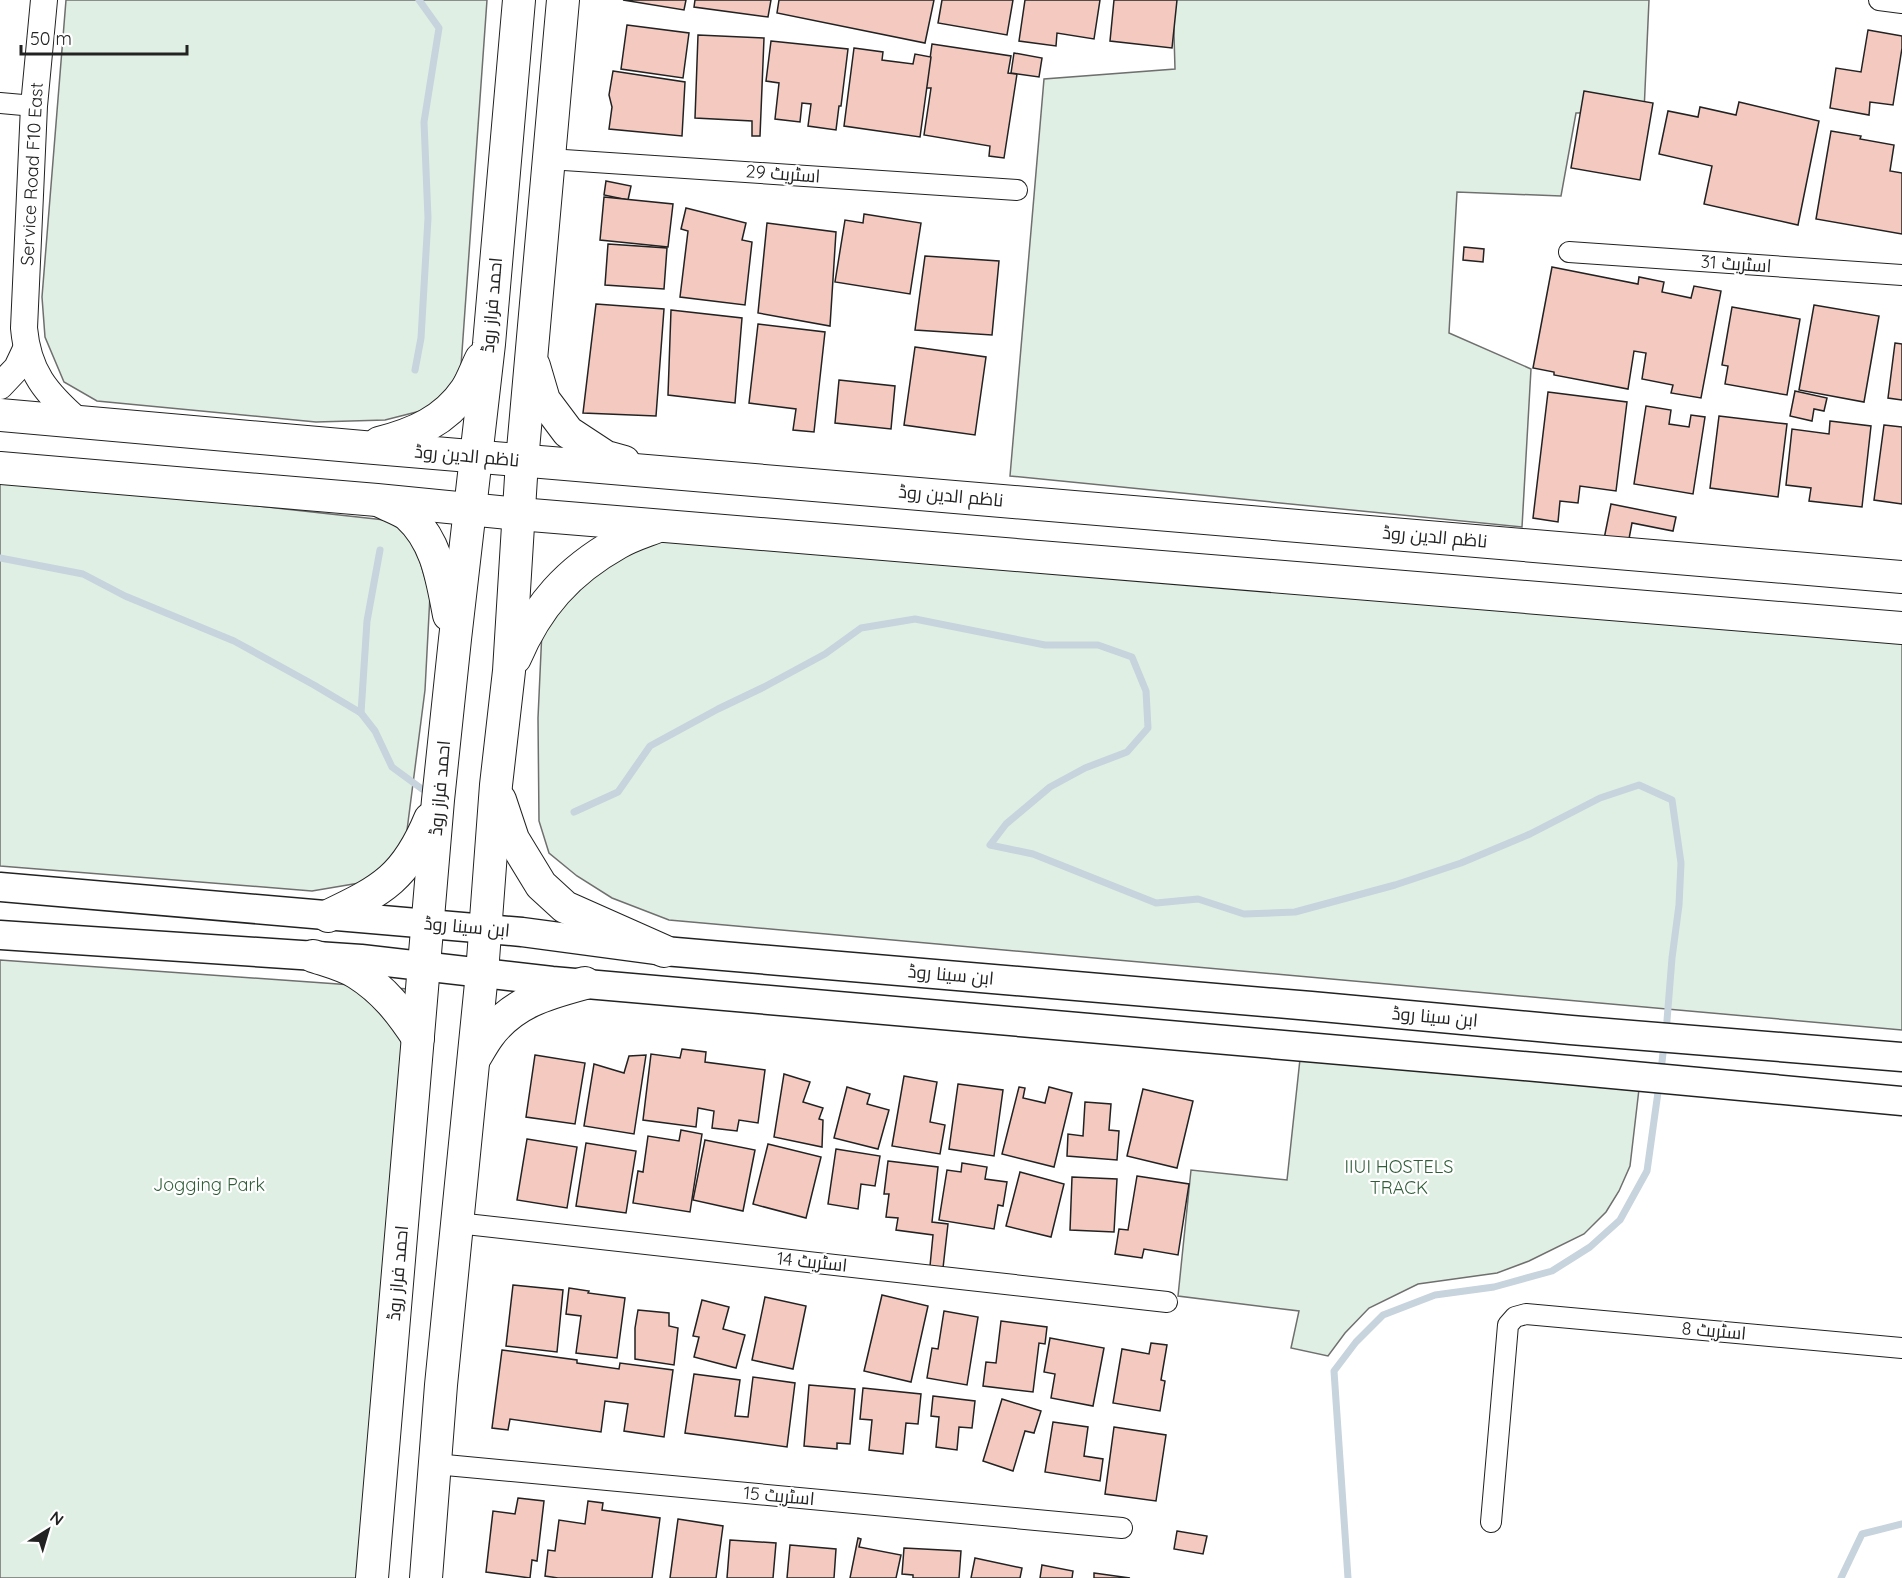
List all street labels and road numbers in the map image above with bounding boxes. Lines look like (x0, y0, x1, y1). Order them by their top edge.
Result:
street label: Service Road F10 East (15, 82, 48, 266)
street label: اسٹریٹ 29 (745, 159, 821, 188)
street label: اسٹریٹ 31 (1700, 250, 1772, 277)
street label: احمد فراز روڈ (476, 256, 507, 354)
street label: ناظم الدین روڈ (414, 439, 520, 473)
street label: ناظم الدین روڈ (898, 479, 1004, 513)
street label: ناظم الدین روڈ (1382, 520, 1488, 554)
street label: احمد فراز روڈ (424, 739, 455, 837)
street label: ابن سینا روڈ (423, 911, 511, 942)
street label: ابن سینا روڈ (907, 959, 995, 990)
street label: ابن سینا روڈ (1391, 1001, 1479, 1032)
street label: احمد فراز روڈ (382, 1224, 413, 1322)
street label: اسٹریٹ 14 (776, 1246, 848, 1277)
street label: اسٹریٹ 8 (1681, 1316, 1747, 1345)
street label: اسٹریٹ 15 (743, 1481, 816, 1510)

